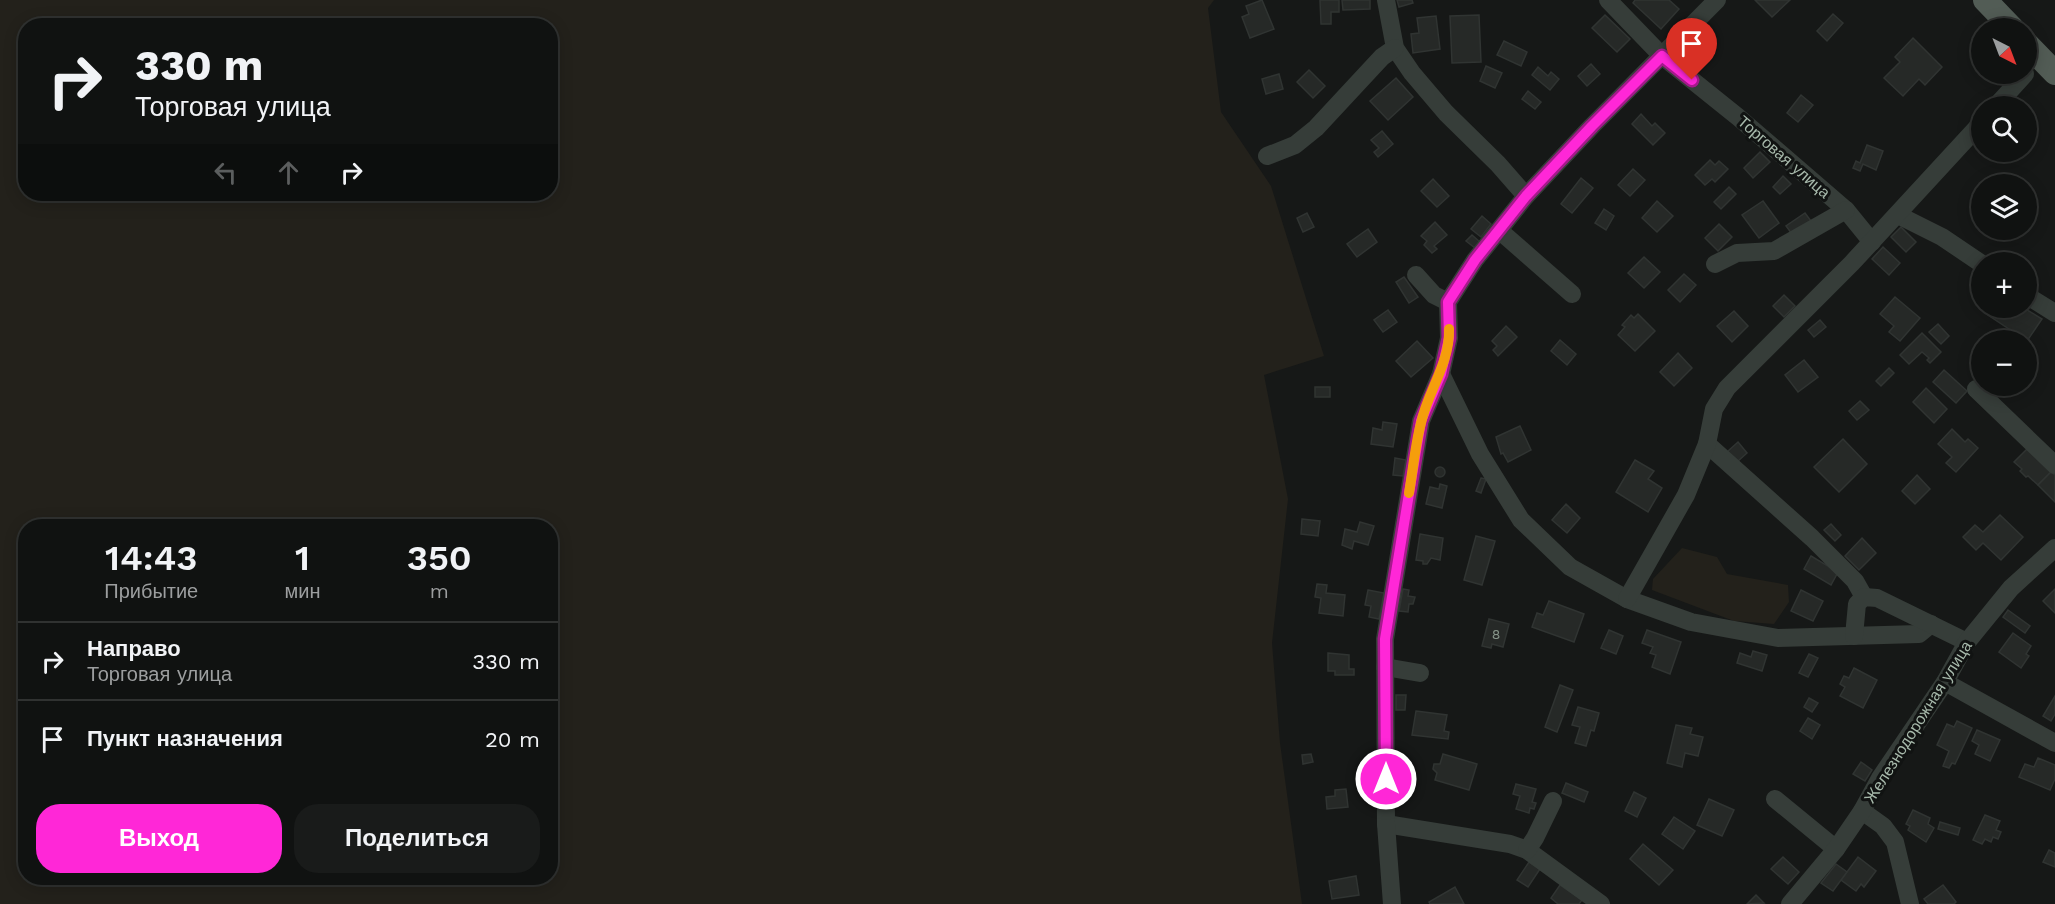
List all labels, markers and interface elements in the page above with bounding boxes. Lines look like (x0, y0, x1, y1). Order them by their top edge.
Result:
pin (1666, 18, 1717, 80)
north arrow (1971, 18, 2037, 84)
map controls (1971, 18, 2037, 396)
icon: arrive (1675, 27, 1708, 60)
text: 330 m (135, 41, 263, 90)
icon: right (36, 42, 114, 120)
text: Торговая улица (135, 91, 331, 123)
button: search (1971, 96, 2037, 162)
street label: Торговая улица (1734, 112, 1834, 202)
icon: left (209, 156, 242, 189)
icon: ahead (272, 156, 305, 189)
icon: right (335, 156, 368, 189)
button: layers (1971, 174, 2037, 240)
button: + (1971, 252, 2037, 318)
button: − (1971, 330, 2037, 396)
text: 14:43 (105, 537, 198, 579)
text: 1 (295, 537, 310, 579)
text: 350 (407, 537, 472, 579)
text: Прибытие (104, 579, 198, 603)
text: мин (284, 579, 320, 603)
text: m (430, 579, 449, 603)
house number: 8 (1492, 626, 1500, 642)
text: Направо (87, 636, 181, 661)
street label: Железнодорожная улица (1860, 637, 1976, 807)
icon: right (36, 645, 69, 678)
text: 330 m (472, 649, 540, 674)
text: Торговая улица (87, 662, 232, 686)
icon: arrive (36, 723, 69, 756)
text: Пункт назначения (87, 726, 283, 751)
text: 20 m (485, 727, 540, 752)
position arrow (1354, 747, 1418, 811)
button: Выход (36, 804, 282, 873)
button: Поделиться (294, 804, 540, 873)

